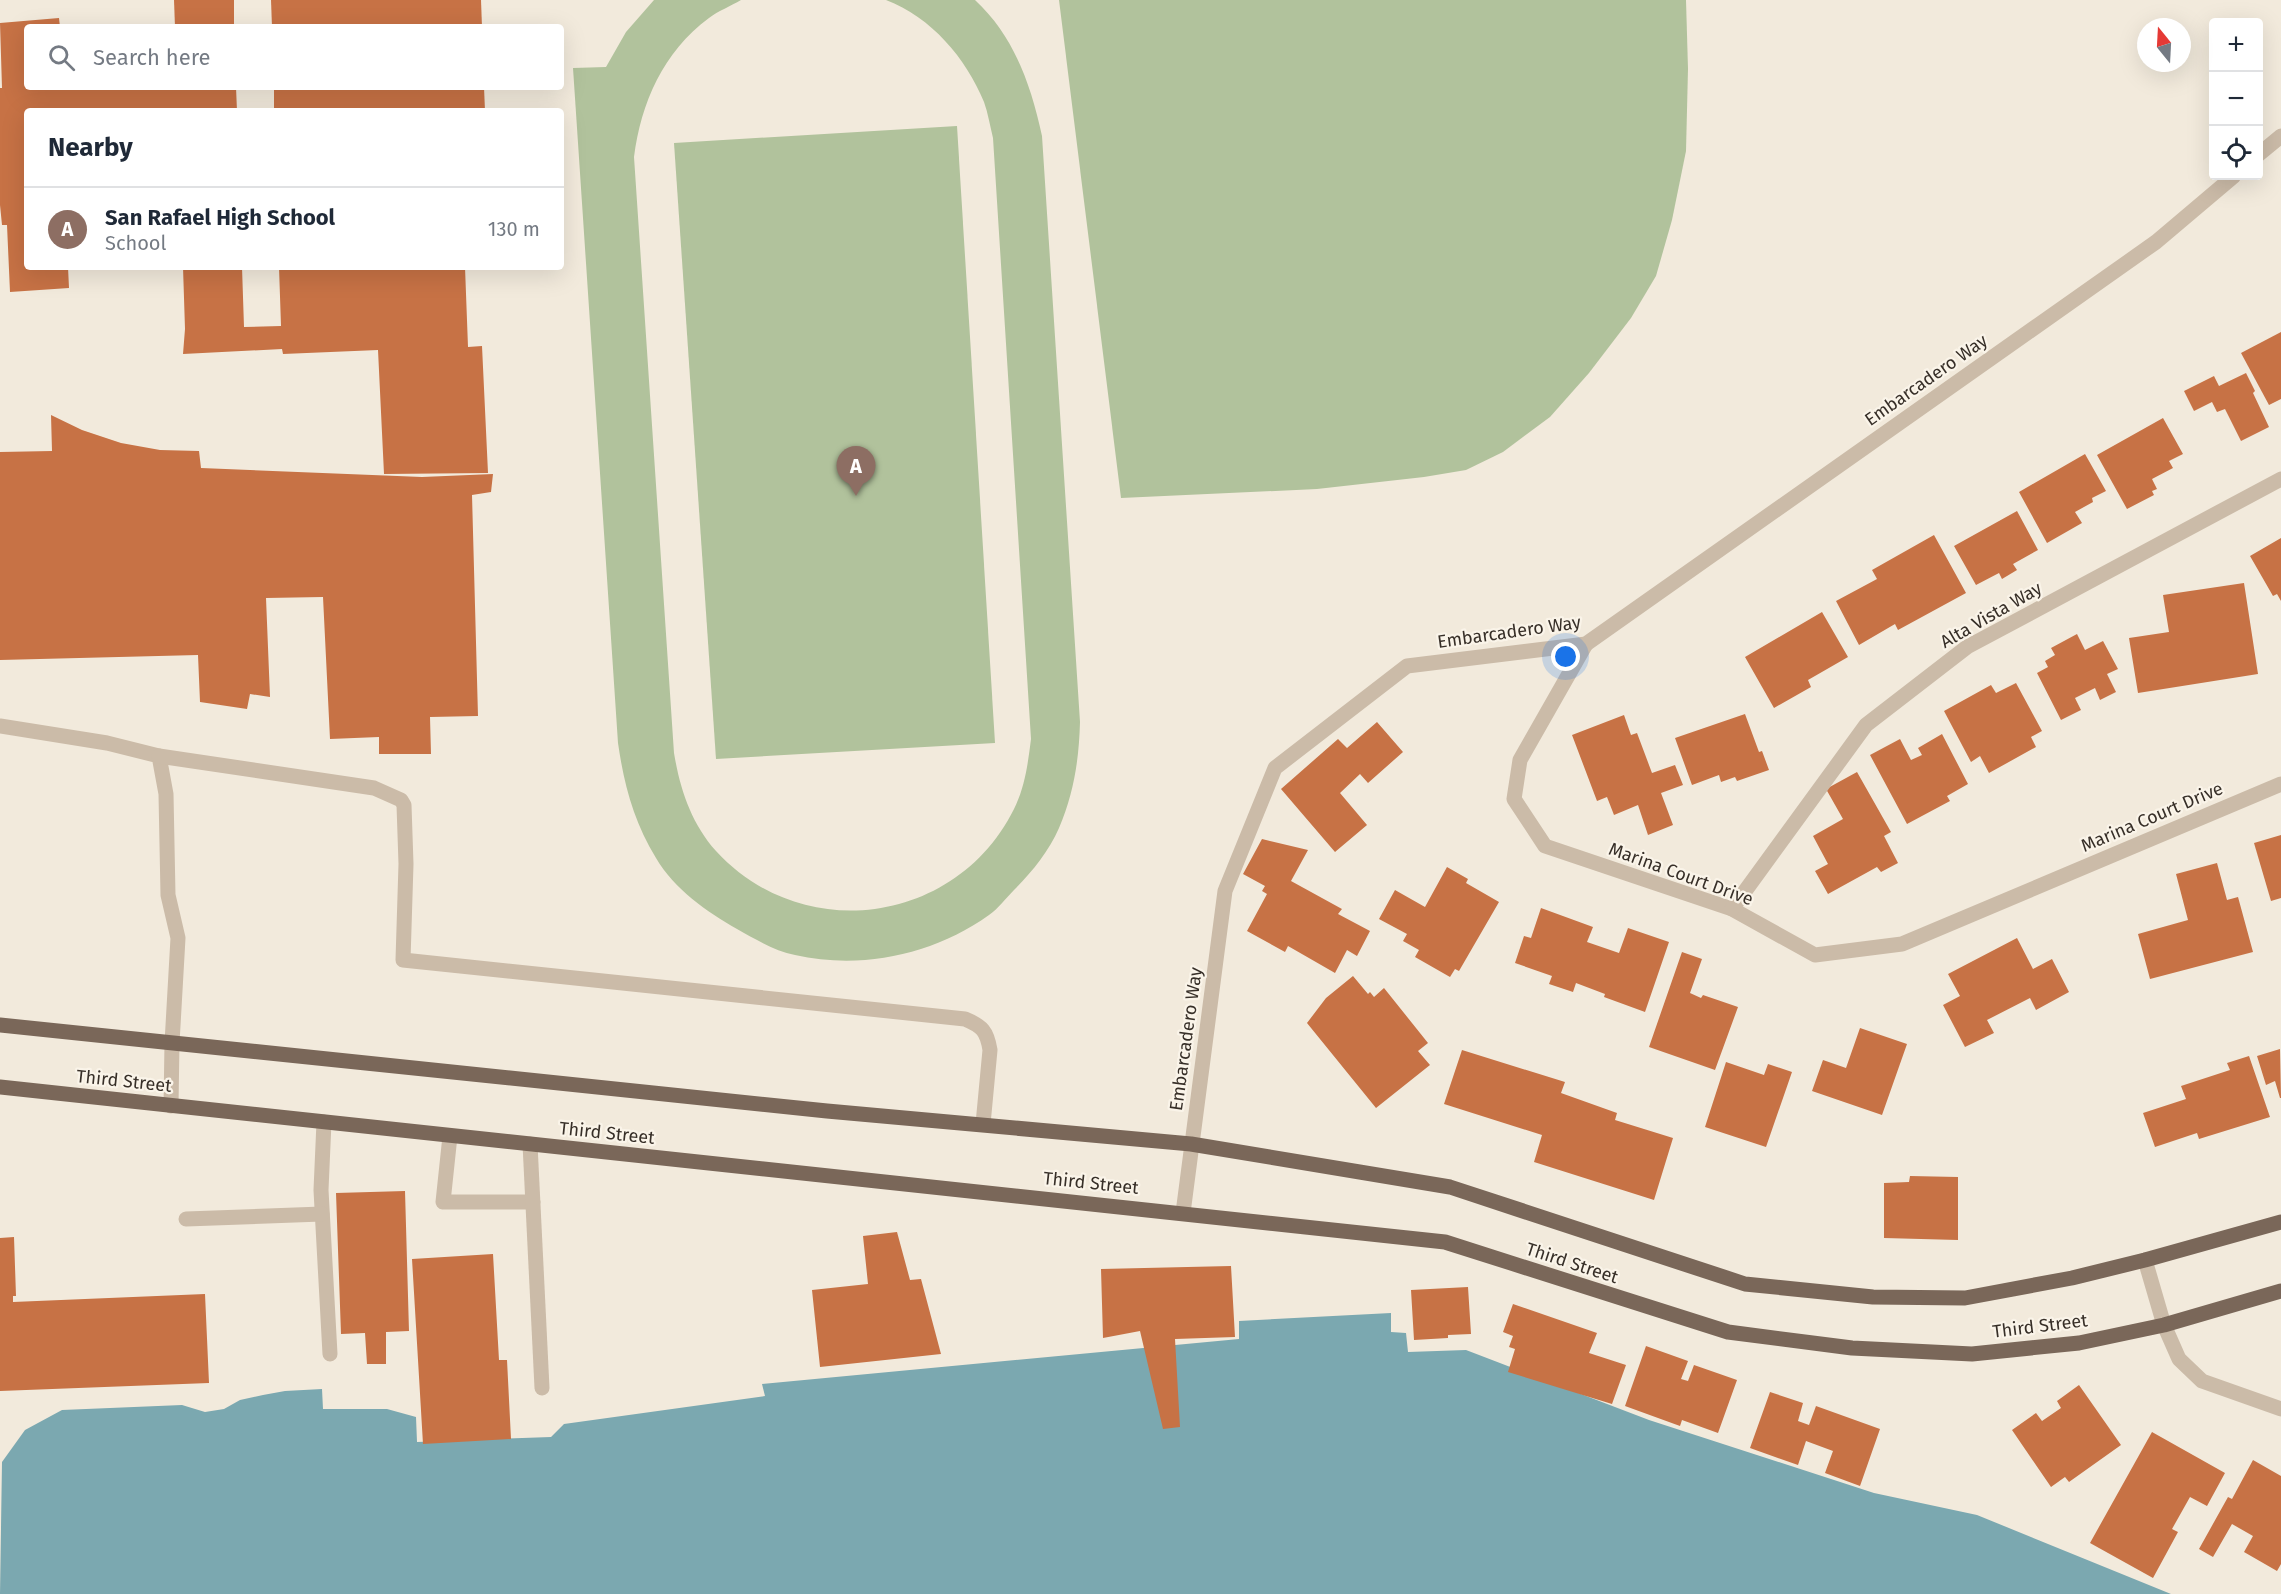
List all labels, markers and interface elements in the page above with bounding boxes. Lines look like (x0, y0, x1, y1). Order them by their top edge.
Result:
north arrow (2137, 18, 2191, 72)
map controls (2209, 18, 2263, 180)
button: + (2209, 18, 2263, 72)
search box (24, 24, 564, 90)
icon: search (45, 41, 78, 74)
text: Search here (93, 44, 211, 71)
button: − (2209, 72, 2263, 126)
button: locate (2209, 126, 2263, 180)
text: Nearby (48, 132, 133, 163)
text: San Rafael High School (105, 204, 335, 231)
text: A (62, 217, 73, 241)
text: 130 m (488, 217, 540, 241)
text: School (105, 231, 166, 255)
street label: Embarcadero Way (1860, 329, 1992, 431)
pin: A (836, 446, 876, 496)
street label: Alta Vista Way (1936, 577, 2046, 653)
street label: Embarcadero Way (1436, 611, 1582, 653)
your location (1551, 642, 1580, 671)
street label: Marina Court Drive (2078, 777, 2226, 857)
street label: Marina Court Drive (1606, 838, 1756, 910)
street label: Embarcadero Way (1165, 966, 1207, 1112)
street label: Third Street (75, 1065, 173, 1097)
street label: Third Street (558, 1117, 656, 1149)
street label: Third Street (1042, 1167, 1140, 1199)
street label: Third Street (1523, 1238, 1621, 1288)
street label: Third Street (1991, 1309, 2089, 1343)

